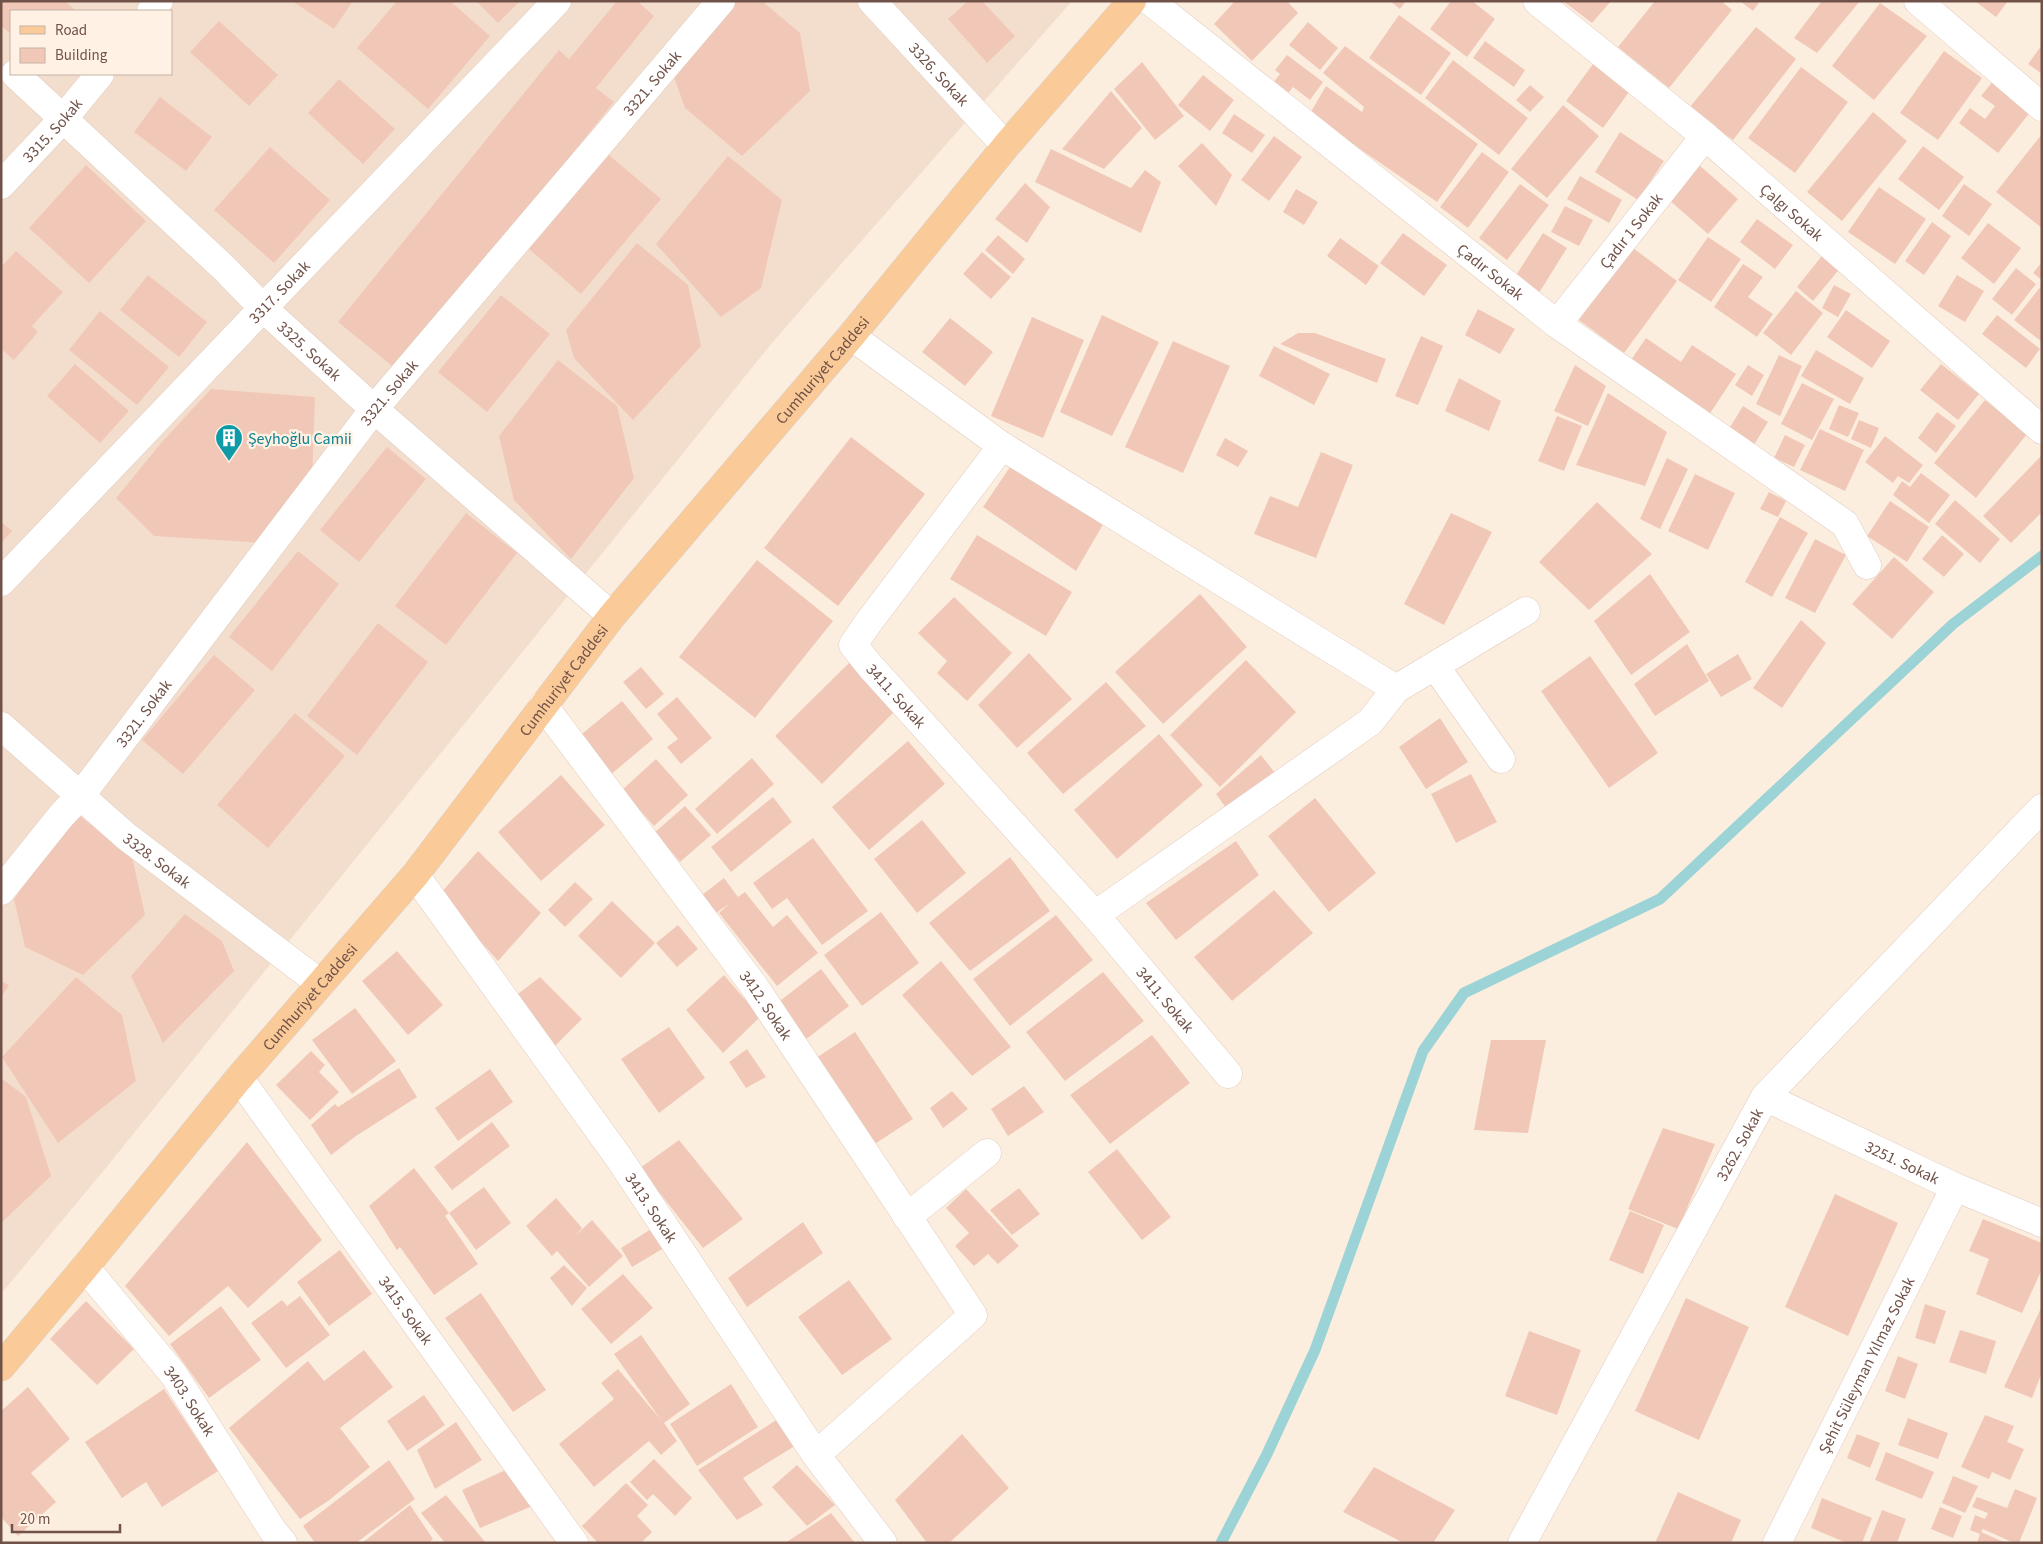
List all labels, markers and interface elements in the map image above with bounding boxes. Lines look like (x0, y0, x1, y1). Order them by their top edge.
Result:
legend (10, 10, 172, 75)
text: Road (55, 20, 87, 41)
street label: 3326. Sokak (903, 38, 974, 111)
text: Building (55, 45, 108, 66)
street label: 3321. Sokak (618, 46, 687, 121)
street label: 3315. Sokak (18, 94, 88, 168)
street label: Çalgı Sokak (1755, 179, 1828, 246)
street label: Çadır 1 Sokak (1595, 189, 1668, 274)
street label: Çadır Sokak (1452, 239, 1528, 306)
street label: 3317. Sokak (244, 256, 315, 329)
street label: Cumhuriyet Caddesi (771, 312, 875, 429)
street label: 3325. Sokak (272, 316, 346, 386)
street label: 3321. Sokak (355, 355, 424, 430)
building icon: Şeyhoğlu Camii (214, 423, 244, 462)
place label: Şeyhoğlu Camii (248, 428, 352, 450)
street label: Cumhuriyet Caddesi (514, 620, 614, 741)
street label: 3411. Sokak (861, 659, 931, 733)
street label: 3321. Sokak (111, 675, 177, 752)
street label: 3328. Sokak (118, 828, 195, 894)
street label: Cumhuriyet Caddesi (258, 939, 363, 1056)
street label: 3411. Sokak (1131, 962, 1199, 1038)
street label: 3412. Sokak (734, 966, 797, 1045)
street label: 3262. Sokak (1711, 1104, 1769, 1185)
street label: 3251. Sokak (1861, 1136, 1943, 1190)
street label: 3413. Sokak (620, 1168, 682, 1247)
street label: 3415. Sokak (373, 1272, 438, 1350)
street label: Şehit Süleyman Yılmaz Sokak (1813, 1273, 1920, 1458)
street label: 3403. Sokak (158, 1361, 220, 1441)
scale bar (12, 1502, 120, 1534)
text: 20 m (20, 1509, 50, 1530)

